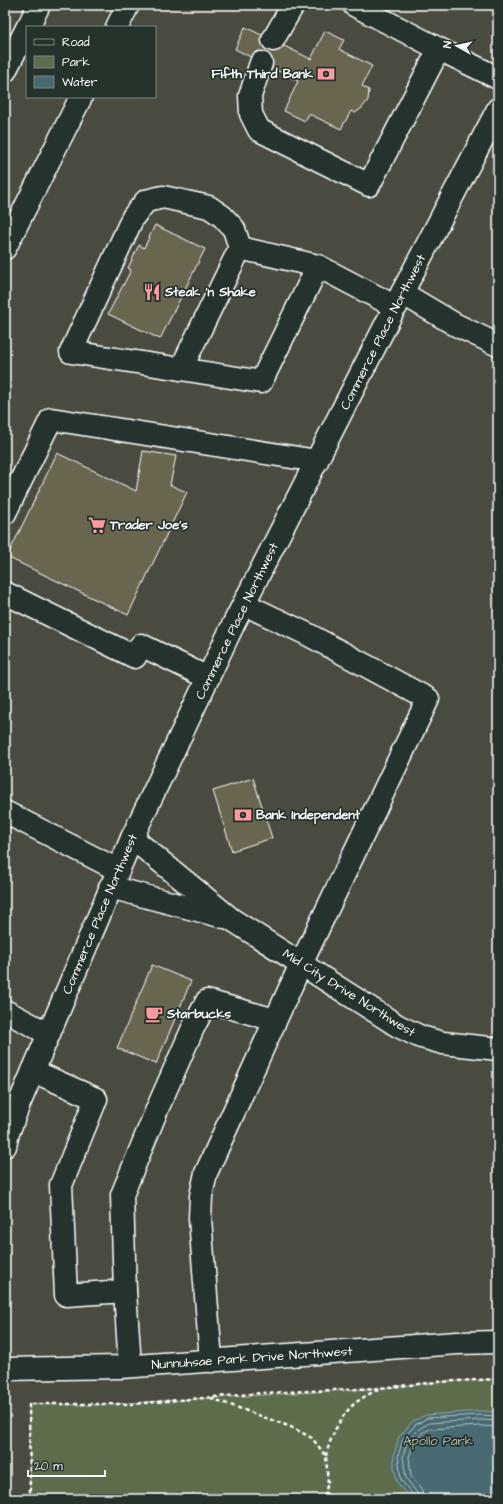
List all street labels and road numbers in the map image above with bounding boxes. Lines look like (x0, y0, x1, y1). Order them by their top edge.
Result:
street label: Commerce Place Northwest (336, 250, 431, 413)
street label: Commerce Place Northwest (191, 539, 283, 702)
street label: Commerce Place Northwest (58, 830, 142, 997)
street label: Mid City Drive Northwest (279, 945, 420, 1043)
street label: Nunnuhsae Park Drive Northwest (151, 1342, 354, 1374)

